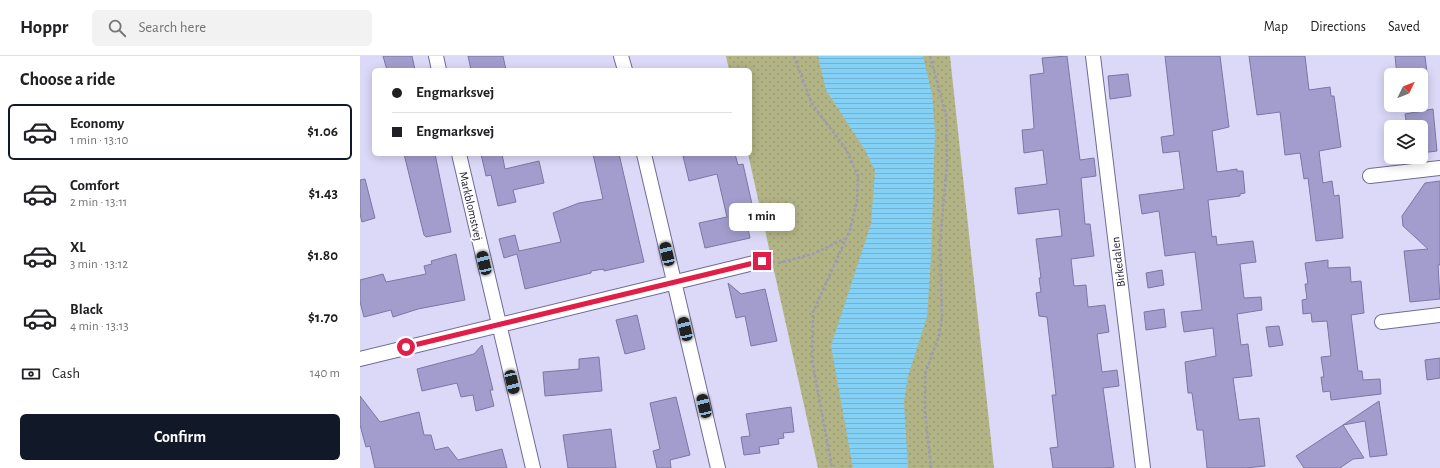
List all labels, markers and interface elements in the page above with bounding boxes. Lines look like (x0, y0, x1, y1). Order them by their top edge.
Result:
search box (92, 10, 372, 46)
icon: search (106, 17, 128, 39)
text: Hoppr (20, 18, 68, 37)
text: Search here (138, 20, 206, 35)
text: Map (1264, 20, 1288, 34)
text: Directions (1310, 20, 1366, 34)
text: Saved (1388, 20, 1420, 34)
north arrow (1384, 68, 1428, 112)
map controls (1384, 68, 1428, 164)
text: Choose a ride (20, 71, 115, 89)
text: Engmarksvej (416, 85, 494, 100)
icon: car (22, 114, 58, 150)
text: Economy (70, 116, 124, 131)
button: layers (1384, 120, 1428, 164)
text: $1.06 (307, 124, 338, 139)
text: Engmarksvej (416, 124, 494, 139)
text: 1 min · 13:10 (70, 134, 128, 147)
street label: Markblomstvej (456, 170, 485, 242)
icon: car (22, 176, 58, 212)
text: Comfort (70, 178, 119, 193)
text: $1.43 (308, 186, 338, 201)
text: 2 min · 13:11 (70, 196, 127, 209)
callout: 1 min (729, 203, 795, 231)
text: 1 min (748, 210, 776, 223)
street label: Birkedalen (1109, 236, 1127, 288)
icon: car (22, 238, 58, 274)
text: XL (70, 240, 86, 255)
car (658, 241, 676, 267)
text: $1.80 (307, 248, 338, 263)
car (475, 250, 493, 276)
route end (753, 252, 771, 270)
text: 3 min · 13:12 (70, 258, 128, 271)
icon: car (22, 300, 58, 336)
text: Black (70, 302, 103, 317)
text: $1.70 (308, 310, 338, 325)
car (676, 316, 694, 342)
text: 4 min · 13:13 (70, 320, 129, 333)
route start (397, 338, 415, 356)
icon: cash (20, 363, 42, 385)
text: Cash (52, 366, 80, 381)
text: 140 m (310, 367, 340, 380)
car (503, 369, 521, 395)
car (695, 393, 713, 419)
button: Confirm (20, 414, 340, 460)

